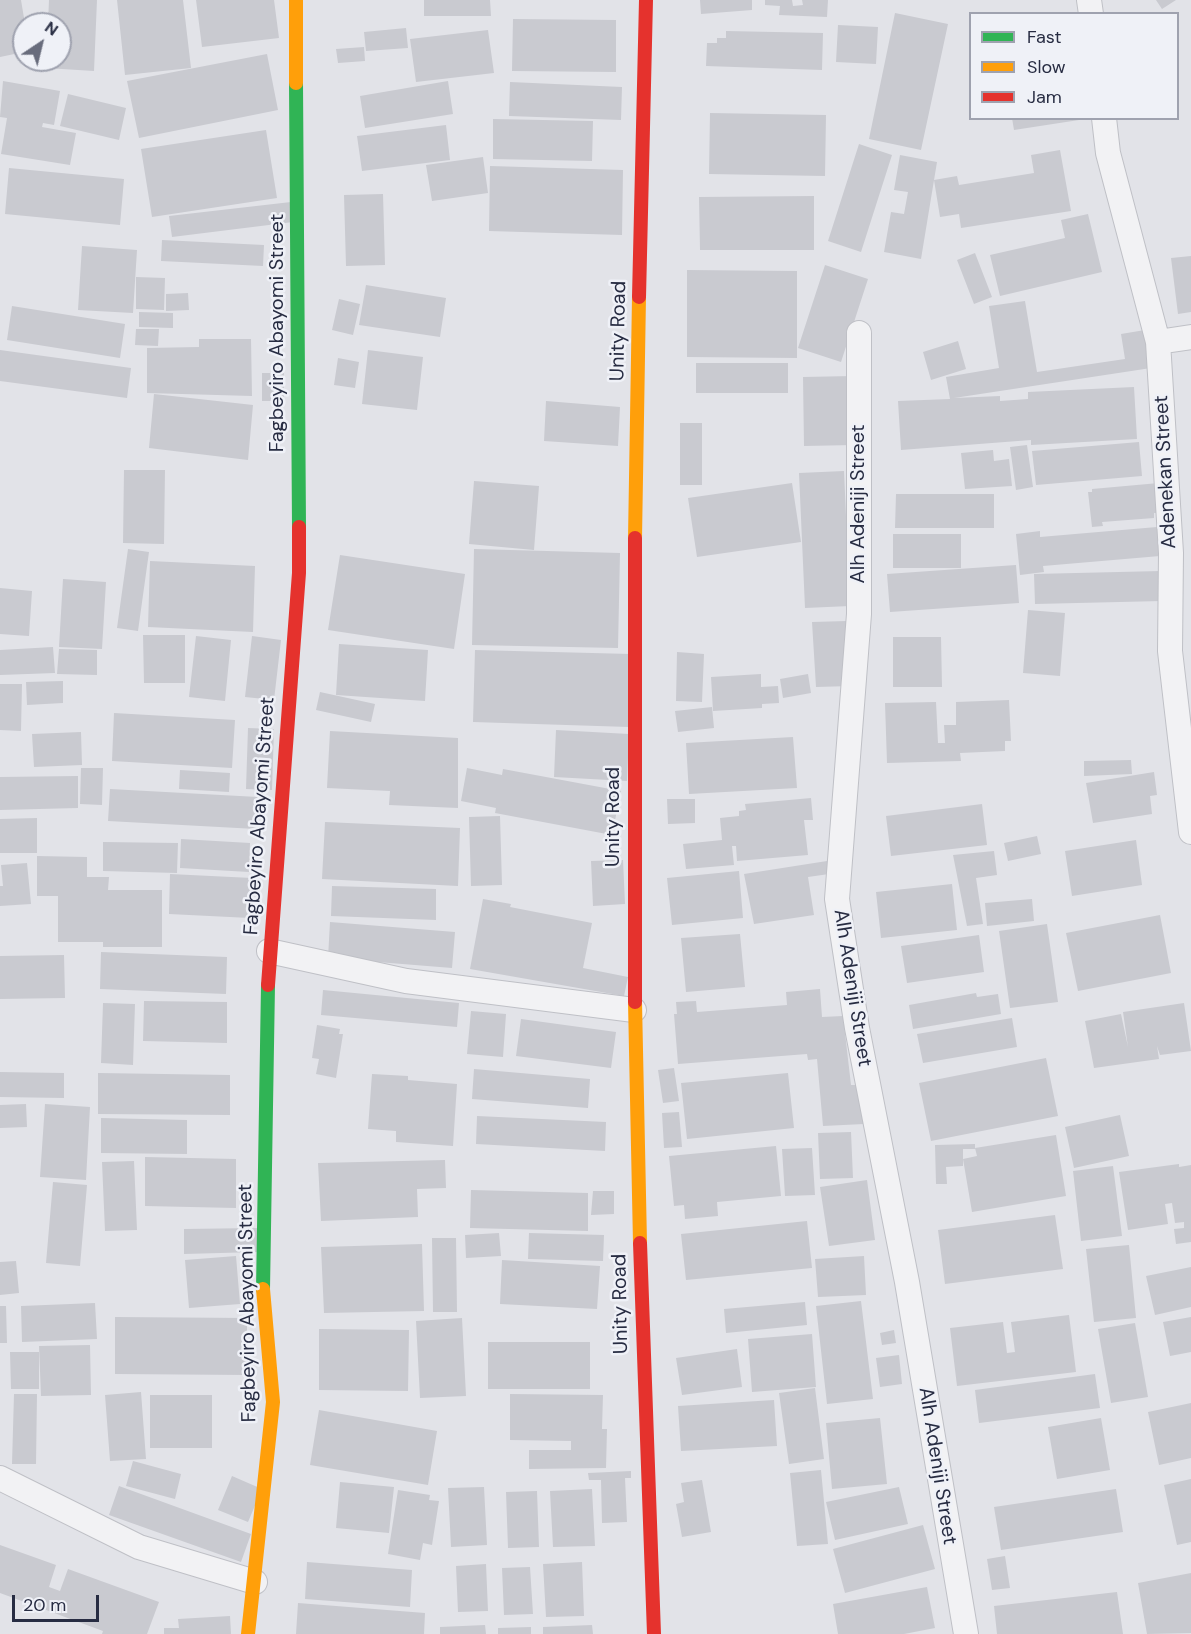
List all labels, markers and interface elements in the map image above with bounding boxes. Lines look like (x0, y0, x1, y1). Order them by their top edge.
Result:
north arrow (12, 12, 72, 72)
legend (969, 12, 1179, 120)
text: N (41, 17, 62, 40)
text: Fast (1027, 25, 1062, 49)
text: Slow (1027, 55, 1066, 79)
text: Jam (1027, 85, 1062, 109)
street label: Fagbeyiro Abayomi Street (266, 214, 290, 452)
street label: Unity Road (606, 281, 632, 381)
street label: Adenekan Street (1150, 395, 1182, 549)
street label: Alh Adeniji Street (847, 424, 871, 584)
street label: Fagbeyiro Abayomi Street (240, 696, 280, 936)
street label: Unity Road (602, 767, 626, 867)
street label: Alh Adeniji Street (828, 908, 876, 1068)
street label: Fagbeyiro Abayomi Street (234, 1183, 262, 1423)
street label: Unity Road (608, 1254, 634, 1354)
street label: Alh Adeniji Street (913, 1386, 961, 1546)
scale bar (15, 1583, 102, 1621)
text: 20 m (23, 1593, 66, 1617)

